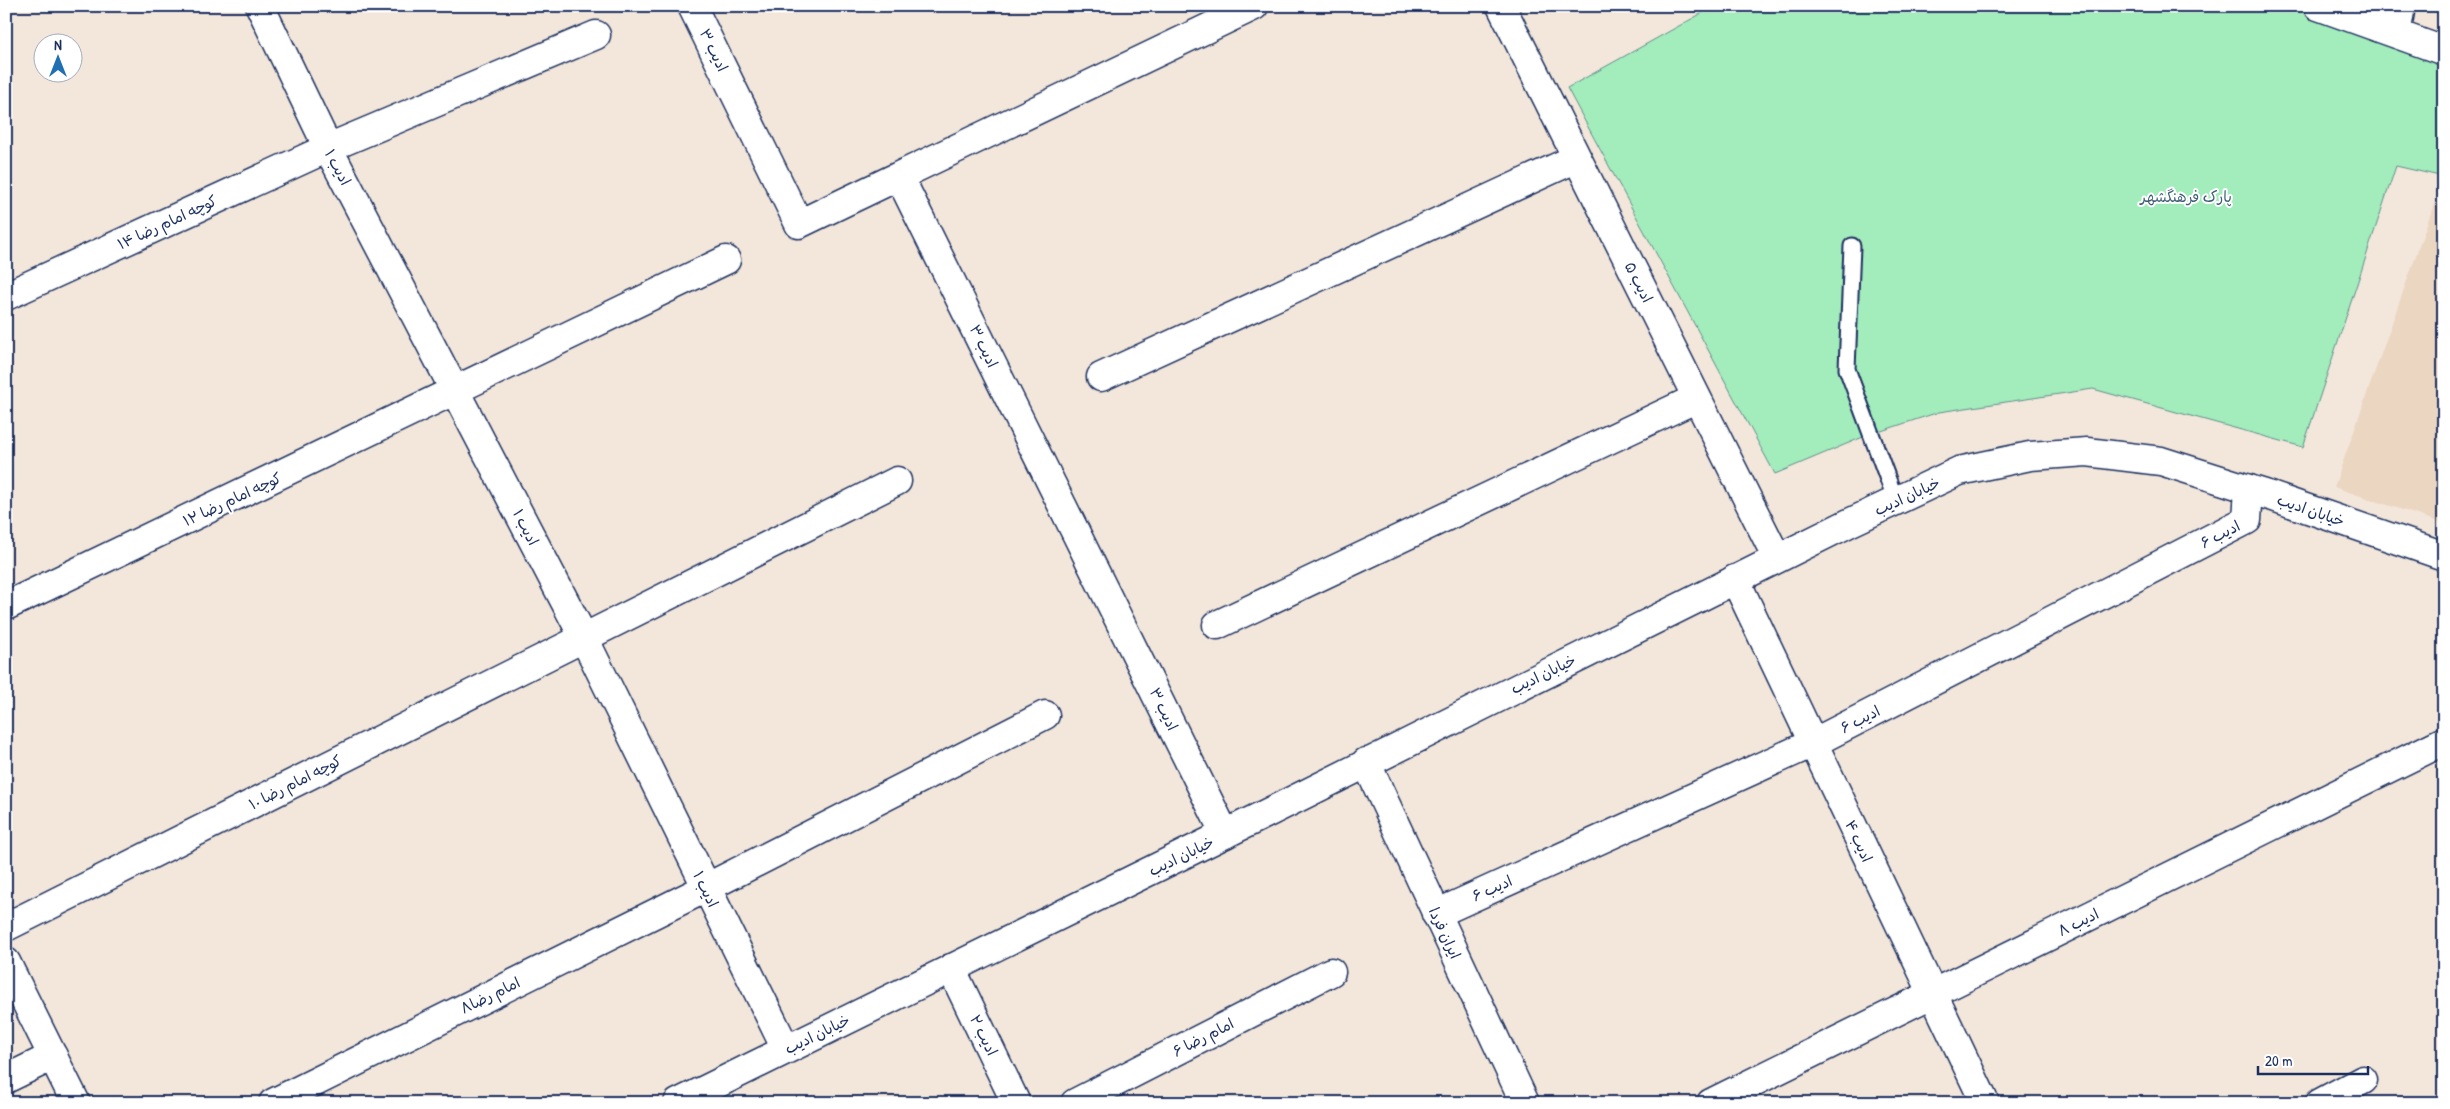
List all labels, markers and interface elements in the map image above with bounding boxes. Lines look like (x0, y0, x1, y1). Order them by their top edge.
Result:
street label: ادیب ۳ (695, 25, 733, 75)
north arrow (32, 32, 82, 82)
text: N (54, 35, 62, 54)
street label: ادیب ۱ (320, 145, 356, 189)
park label: پارک فرهنگشهر (2139, 186, 2232, 207)
street label: کوچه امام رضا ۱۴ (114, 190, 221, 255)
street label: ادیب ۵ (1620, 258, 1658, 306)
street label: ادیب ۳ (965, 321, 1003, 371)
street label: کوچه امام رضا ۱۲ (179, 467, 285, 532)
street label: خیابان ادیب (1871, 472, 1943, 520)
street label: خیابان ادیب (2274, 489, 2348, 531)
street label: ادیب ۱ (508, 505, 544, 549)
street label: ادیب ۶ (2196, 515, 2244, 553)
street label: خیابان ادیب (1507, 649, 1579, 699)
street label: ادیب ۳ (1145, 684, 1183, 734)
street label: ادیب ۶ (1836, 700, 1884, 738)
street label: کوچه امام رضا ۱۰ (245, 750, 345, 815)
street label: ادیب ۴ (1840, 817, 1878, 865)
street label: خیابان ادیب (1145, 831, 1217, 881)
street label: ادیب ۱ (688, 867, 724, 911)
street label: ادیب ۶ (1469, 870, 1515, 906)
street label: ادیب ۸ (2054, 903, 2102, 941)
street label: ایران فردا (1424, 904, 1466, 962)
street label: امام رضا۸ (457, 972, 524, 1019)
street label: خیابان ادیب (781, 1009, 853, 1059)
street label: ادیب ۲ (965, 1011, 1003, 1059)
street label: امام رضا ۶ (1169, 1013, 1238, 1062)
scale bar (2258, 1044, 2368, 1076)
text: 20 m (2265, 1050, 2292, 1071)

